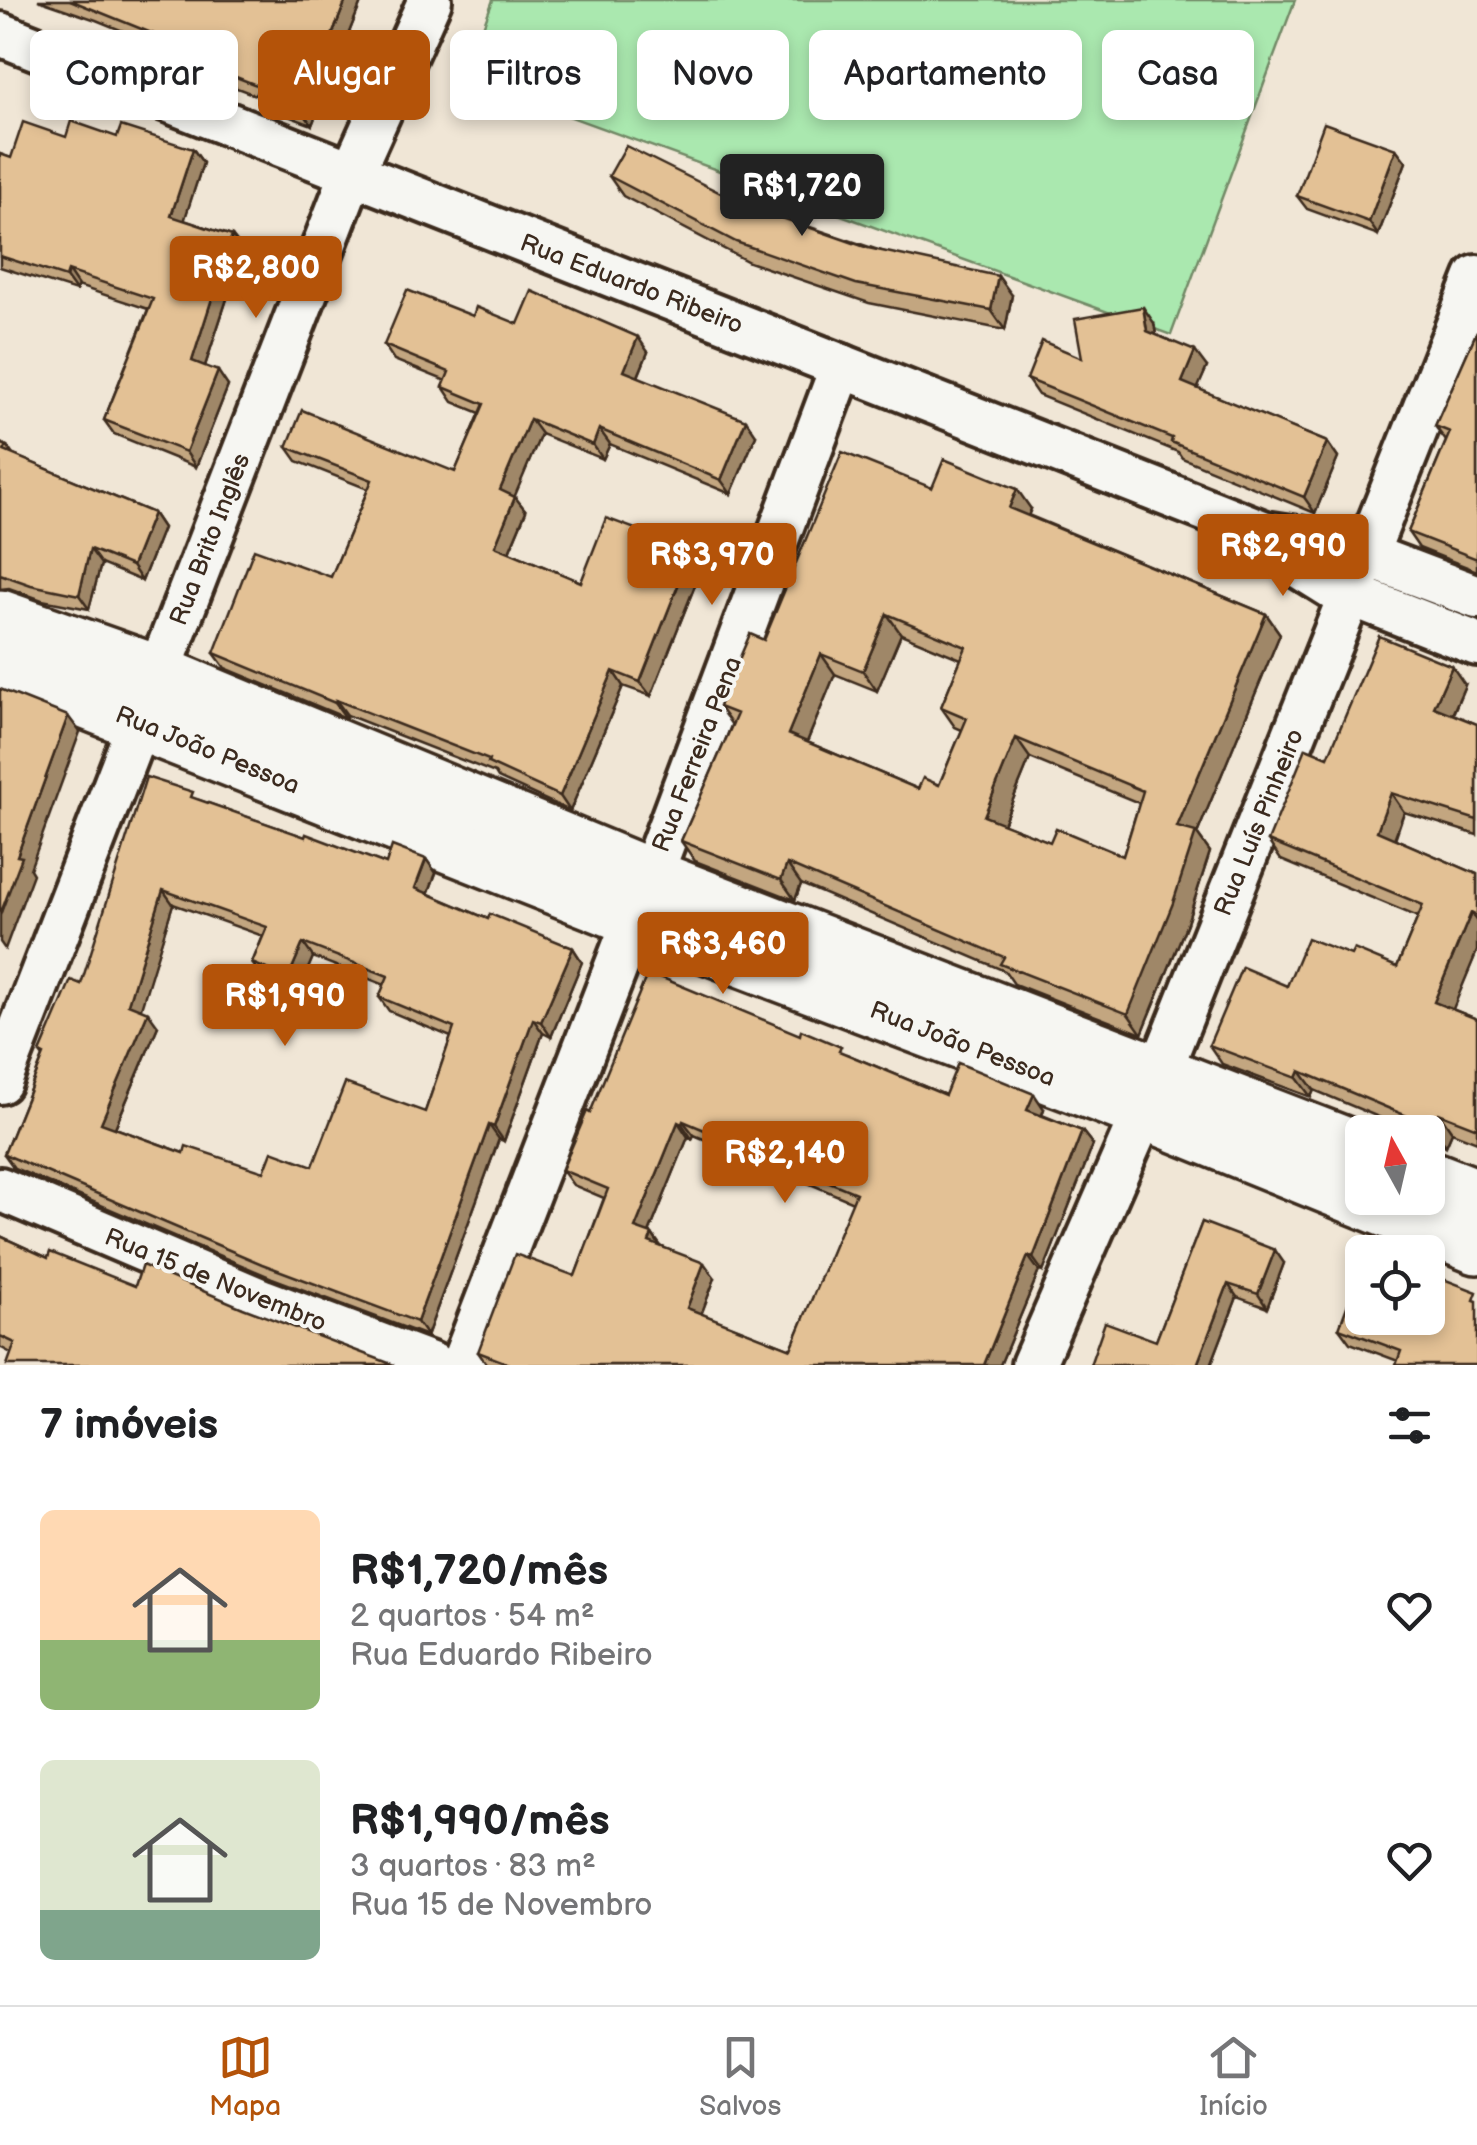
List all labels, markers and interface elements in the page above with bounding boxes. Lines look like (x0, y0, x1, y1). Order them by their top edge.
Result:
chip: Comprar (30, 30, 238, 120)
chip: Alugar (258, 30, 430, 120)
chip: Filtros (450, 30, 617, 120)
chip: Novo (637, 30, 789, 120)
chip: Apartamento (809, 30, 1082, 120)
chip: Casa (1102, 30, 1254, 120)
pin: R$1,720 (710, 154, 894, 239)
text: R$1,720 (742, 167, 862, 206)
street label: Rua Eduardo Ribeiro (516, 228, 747, 341)
pin: R$2,800 (164, 236, 348, 321)
text: R$2,800 (192, 249, 320, 288)
street label: Rua Brito Inglês (163, 449, 257, 630)
pin: R$2,990 (1191, 514, 1375, 599)
pin: R$3,970 (620, 523, 804, 608)
text: R$2,990 (1220, 527, 1346, 566)
text: R$3,970 (649, 536, 775, 575)
street label: Rua Ferreira Pena (646, 652, 749, 857)
street label: Rua João Pessoa (111, 699, 304, 801)
street label: Rua Luís Pinheiro (1208, 725, 1311, 921)
pin: R$3,460 (631, 912, 815, 997)
text: R$3,460 (660, 925, 786, 964)
pin: R$1,990 (193, 964, 377, 1049)
text: R$1,990 (224, 977, 346, 1016)
street label: Rua João Pessoa (865, 995, 1059, 1094)
north arrow (1345, 1115, 1445, 1215)
map controls (1345, 1115, 1445, 1335)
pin: R$2,140 (693, 1121, 877, 1206)
text: R$2,140 (724, 1134, 846, 1173)
street label: Rua 15 de Novembro (100, 1222, 331, 1339)
button: locate (1345, 1235, 1445, 1335)
icon: filters (1382, 1398, 1437, 1453)
text: 7 imóveis (40, 1400, 218, 1451)
text: R$1,720/mês (350, 1546, 608, 1597)
icon: home (120, 1550, 240, 1670)
icon: heart (1382, 1583, 1437, 1638)
text: 2 quartos · 54 m² (350, 1597, 595, 1636)
text: Rua Eduardo Ribeiro (350, 1636, 653, 1675)
text: R$1,990/mês (350, 1796, 610, 1847)
icon: home (120, 1800, 240, 1920)
icon: heart (1382, 1833, 1437, 1888)
text: 3 quartos · 83 m² (350, 1847, 596, 1886)
text: Rua 15 de Novembro (350, 1886, 653, 1925)
tab: Mapa (209, 2030, 281, 2123)
tab: Salvos (699, 2030, 781, 2123)
tab: Início (1199, 2030, 1268, 2123)

